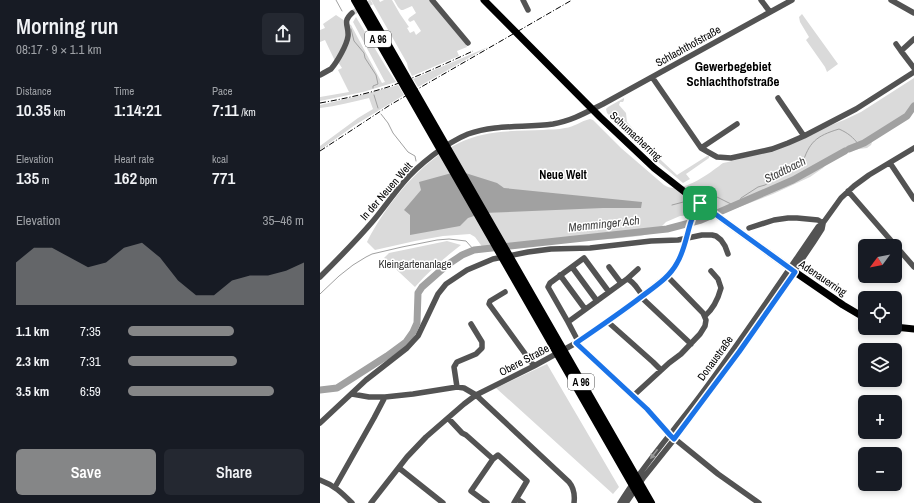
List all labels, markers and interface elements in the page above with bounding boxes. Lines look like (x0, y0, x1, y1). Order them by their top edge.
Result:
text: Morning run (16, 11, 119, 41)
button: share (262, 13, 304, 55)
street label: Schlachthofstraße (653, 22, 723, 70)
road number: A 96 (365, 31, 391, 47)
text: 08:17 · 9 × 1.1 km (16, 41, 102, 58)
district label: Gewerbegebiet Schlachthofstraße (686, 58, 780, 90)
text: Distance (16, 84, 52, 98)
text: Time (114, 84, 134, 98)
text: Pace (212, 84, 233, 98)
text: 10.35 (16, 98, 51, 121)
text: 1:14:21 (114, 98, 162, 121)
text: 7:11 (212, 98, 239, 121)
text: km (51, 105, 65, 119)
text: /km (239, 105, 256, 119)
street label: Schumacherring (607, 108, 665, 164)
text: Elevation (16, 152, 54, 166)
text: Heart rate (114, 152, 154, 166)
text: kcal (212, 152, 228, 166)
water label: Stadtbach (762, 153, 808, 187)
street label: In der Neuen Welt (357, 159, 415, 223)
text: 135 (16, 166, 39, 189)
text: 162 (114, 166, 137, 189)
text: 771 (212, 166, 235, 189)
district label: Neue Welt (539, 167, 587, 183)
text: m (39, 173, 49, 187)
text: bpm (137, 173, 157, 187)
pin (683, 186, 717, 220)
icon: arrive (689, 192, 711, 214)
text: Elevation (16, 212, 60, 229)
text: 35–46 m (263, 212, 304, 229)
water label: Memminger Ach (568, 212, 640, 236)
north arrow (858, 239, 902, 283)
map controls (858, 239, 902, 491)
street label: Adenauerring (796, 256, 850, 299)
park label: Kleingartenanlage (378, 257, 452, 271)
button: locate (858, 291, 902, 335)
text: 1.1 km (16, 323, 49, 340)
text: 7:35 (80, 323, 101, 340)
street label: Donaustraße (694, 333, 736, 383)
street label: Obere Straße (497, 341, 551, 379)
button: layers (858, 343, 902, 387)
text: 2.3 km (16, 353, 49, 370)
text: 7:31 (80, 353, 101, 370)
road number: A 96 (568, 374, 594, 390)
text: 3.5 km (16, 383, 49, 400)
text: 6:59 (80, 383, 101, 400)
button: + (858, 395, 902, 439)
button: − (858, 447, 902, 491)
button: Save (16, 449, 156, 495)
button: Share (164, 449, 304, 495)
one-way arrow (650, 449, 659, 460)

